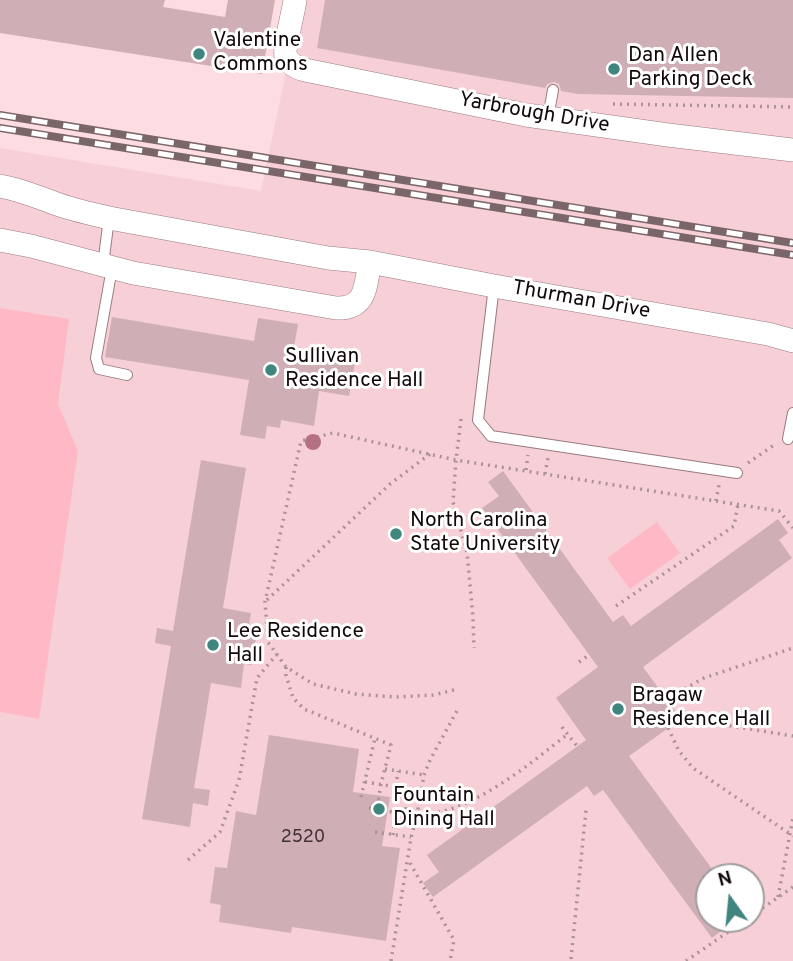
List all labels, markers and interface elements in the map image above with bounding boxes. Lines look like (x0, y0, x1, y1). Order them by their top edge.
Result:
place label: Valentine Commons (213, 29, 308, 79)
place label: Dan Allen Parking Deck (628, 44, 753, 94)
marker: Valentine Commons (191, 46, 207, 62)
marker: Dan Allen Parking Deck (606, 61, 622, 77)
street label: Yarbrough Drive (457, 88, 611, 140)
street label: Thurman Drive (510, 276, 652, 326)
place label: Sullivan Residence Hall (285, 345, 423, 395)
marker: Sullivan Residence Hall (263, 362, 279, 378)
place label: North Carolina State University (410, 509, 560, 559)
marker: North Carolina State University (388, 526, 404, 542)
place label: Lee Residence Hall (227, 620, 364, 670)
marker: Lee Residence Hall (205, 637, 221, 653)
place label: Bragaw Residence Hall (632, 684, 770, 734)
marker: Bragaw Residence Hall (610, 701, 626, 717)
place label: Fountain Dining Hall (393, 784, 495, 834)
marker: Fountain Dining Hall (371, 801, 387, 817)
house number: 2520 (281, 827, 325, 849)
north arrow (695, 863, 765, 933)
text: N (715, 866, 735, 893)

